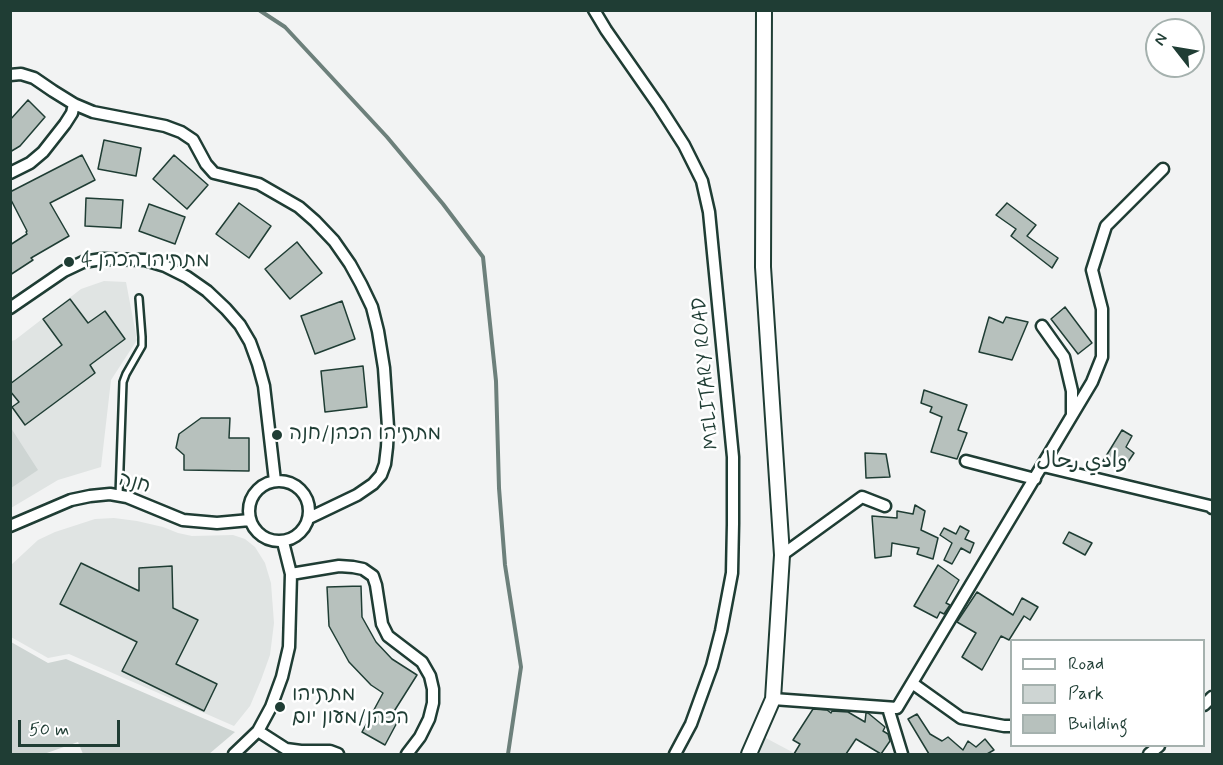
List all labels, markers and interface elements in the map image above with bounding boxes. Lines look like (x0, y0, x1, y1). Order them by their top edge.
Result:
north arrow (1145, 18, 1205, 78)
text: N (1149, 30, 1173, 49)
place label: מתתיהו הכהן 4 (81, 250, 210, 274)
marker: מתתיהו הכהן 4 (62, 255, 76, 269)
street label: MILITARY ROAD (688, 296, 726, 450)
place label: מתתיהו הכהן/חנה (289, 423, 441, 447)
marker: מתתיהו הכהן/חנה (270, 428, 284, 442)
district label: وادي رحال (1036, 449, 1128, 475)
street label: חנה (115, 468, 153, 500)
legend (1010, 639, 1205, 747)
text: Road (1068, 652, 1104, 676)
text: Park (1068, 682, 1104, 706)
place label: מתתיהו הכהן/מעון יום (292, 684, 409, 731)
marker: מתתיהו הכהן/מעון יום (273, 700, 287, 714)
scale bar (21, 708, 123, 746)
text: Building (1068, 712, 1128, 736)
text: 50 m (29, 718, 69, 742)

